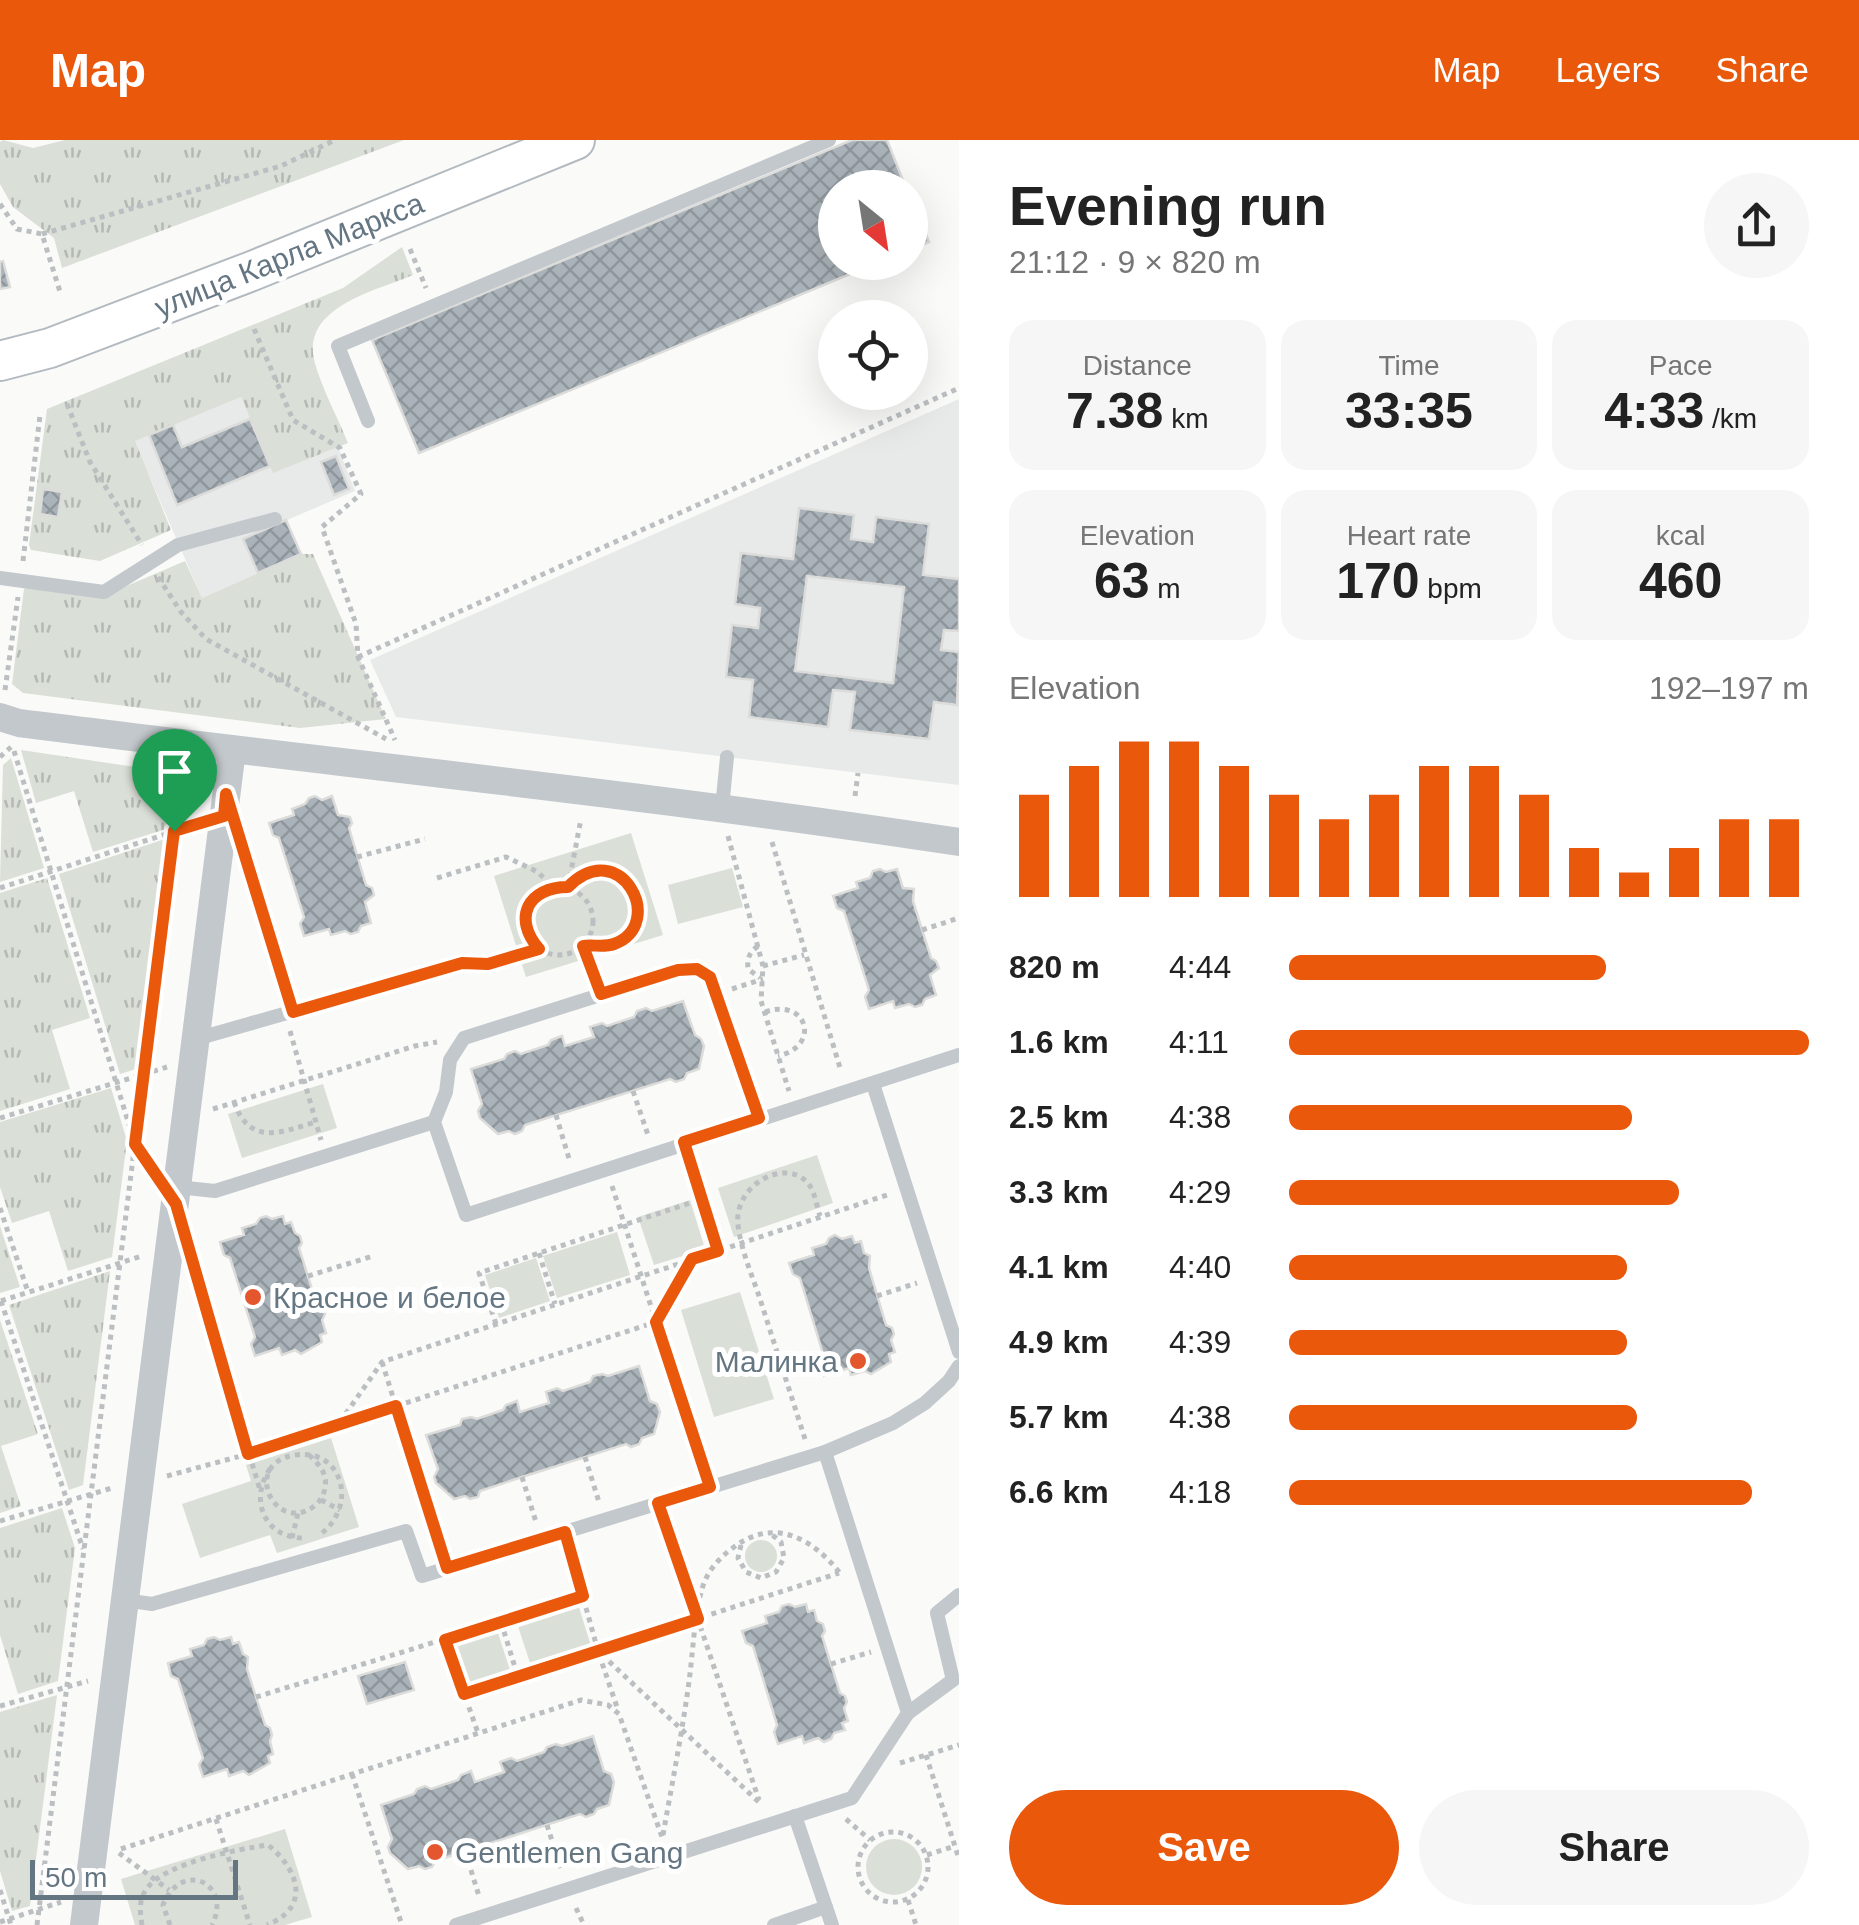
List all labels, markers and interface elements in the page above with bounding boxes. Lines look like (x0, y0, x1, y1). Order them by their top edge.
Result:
text: Map (50, 44, 146, 97)
text: Map (1432, 50, 1501, 89)
text: Layers (1556, 50, 1661, 89)
text: Share (1716, 50, 1809, 89)
north arrow (818, 170, 928, 280)
map controls (818, 170, 928, 410)
button: share (1704, 173, 1809, 278)
text: Evening run (1009, 175, 1327, 237)
street label: улица Карла Маркса (150, 186, 429, 324)
text: 21:12 · 9 × 820 m (1009, 244, 1261, 280)
button: locate (818, 300, 928, 410)
text: Distance (1083, 350, 1192, 381)
text: Time (1378, 350, 1440, 381)
text: Pace (1649, 350, 1713, 381)
text: 7.38 (1066, 383, 1163, 439)
text: 33:35 (1345, 383, 1473, 439)
text: 4:33 (1604, 383, 1704, 439)
text: km (1163, 403, 1209, 434)
text: /km (1704, 403, 1757, 434)
text: Elevation (1080, 520, 1195, 551)
text: Heart rate (1347, 520, 1471, 551)
text: kcal (1656, 520, 1706, 551)
text: 63 (1094, 553, 1150, 609)
text: 170 (1336, 553, 1420, 609)
text: 460 (1639, 553, 1722, 609)
text: m (1150, 573, 1181, 604)
text: bpm (1420, 573, 1482, 604)
text: Elevation (1009, 670, 1141, 706)
text: 192–197 m (1649, 670, 1809, 706)
pin (132, 729, 217, 832)
icon: arrive (147, 744, 202, 799)
text: 820 m (1009, 949, 1100, 985)
text: 4:44 (1169, 949, 1231, 985)
text: 1.6 km (1009, 1024, 1109, 1060)
text: 4:11 (1169, 1024, 1229, 1060)
text: 2.5 km (1009, 1099, 1109, 1135)
text: 4:38 (1169, 1099, 1231, 1135)
text: 3.3 km (1009, 1174, 1109, 1210)
text: 4:29 (1169, 1174, 1231, 1210)
text: 4.1 km (1009, 1249, 1109, 1285)
text: 4:40 (1169, 1249, 1231, 1285)
place label: Красное и белое (273, 1281, 506, 1314)
marker: Красное и белое (242, 1286, 264, 1308)
text: 4.9 km (1009, 1324, 1109, 1360)
text: 4:39 (1169, 1324, 1231, 1360)
place label: Малинка (715, 1345, 838, 1378)
marker: Малинка (847, 1350, 869, 1372)
text: 5.7 km (1009, 1399, 1109, 1435)
text: 4:38 (1169, 1399, 1231, 1435)
text: 6.6 km (1009, 1474, 1109, 1510)
text: 4:18 (1169, 1474, 1231, 1510)
button: Save (1009, 1790, 1399, 1905)
button: Share (1419, 1790, 1809, 1905)
place label: Gentlemen Gang (455, 1836, 683, 1869)
marker: Gentlemen Gang (424, 1841, 446, 1863)
scale bar (30, 1855, 238, 1900)
text: 50 m (45, 1862, 107, 1893)

